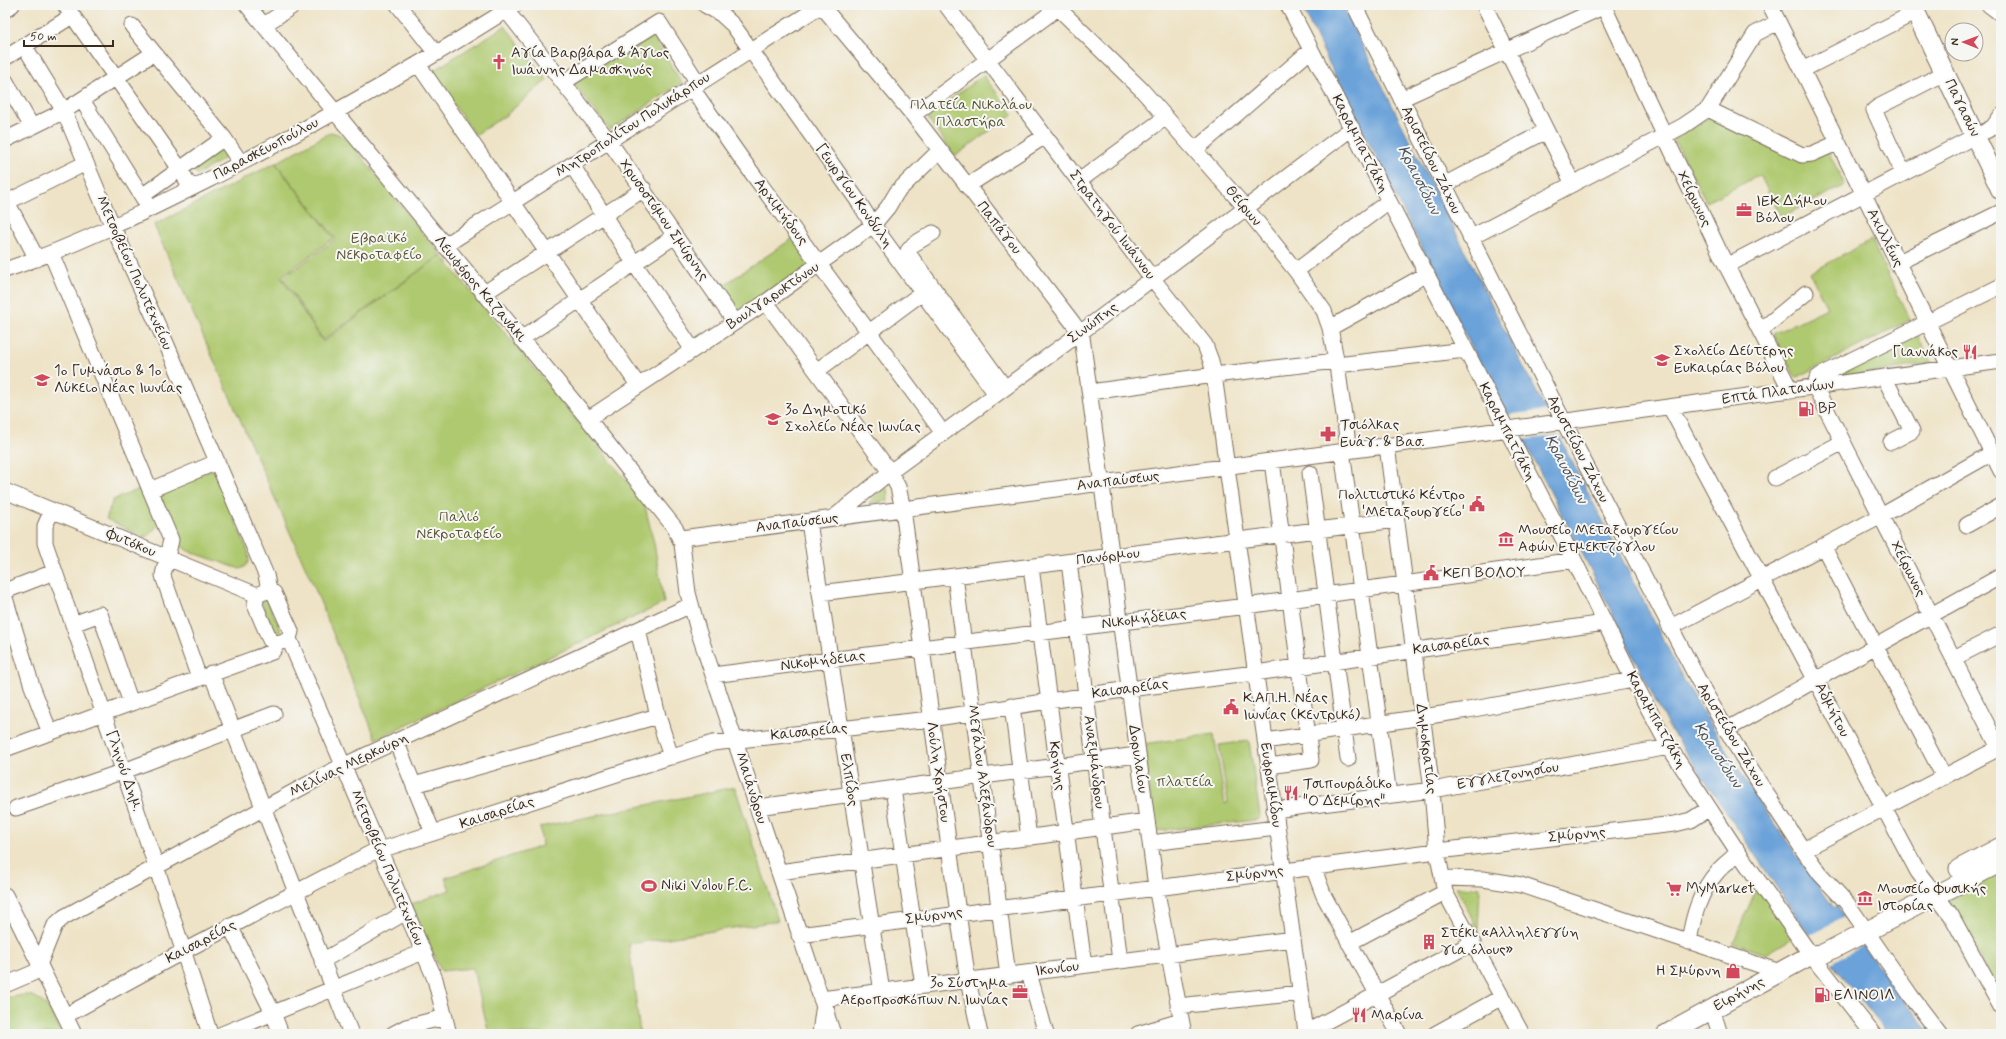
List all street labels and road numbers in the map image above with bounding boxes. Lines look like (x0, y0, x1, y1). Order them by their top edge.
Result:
street label: Μητροπολίτου Πολυκάρπου (552, 67, 714, 183)
street label: Παγασών (1939, 76, 1985, 141)
street label: Καραμπατζάκη (1326, 91, 1394, 197)
street label: Αριστείδου Ζάχου (1396, 103, 1466, 218)
street label: Παρασκευοπούλου (210, 113, 323, 185)
street label: Γεωργίου Κονδύλη (810, 140, 898, 252)
street label: Χρυσοστόμου Σμύρνης (614, 155, 714, 285)
street label: Στρατηγού Ιωάννου (1064, 166, 1160, 284)
street label: Χείρωνος (1672, 168, 1716, 231)
street label: Αρχιμήδους (749, 174, 813, 250)
street label: Θείρων (1220, 181, 1266, 231)
street label: Μετσοβείου Πολυτεχνείου (91, 193, 177, 354)
street label: Παπάγου (972, 197, 1026, 259)
street label: Αχιλλέως (1862, 205, 1909, 271)
street label: Λεωφόρος Καζανάκι (429, 231, 531, 347)
street label: Βουλγαροκτόνου (723, 257, 824, 335)
street label: Σινώπης (1064, 297, 1122, 348)
street label: Επτά Πλατανίων (1721, 374, 1836, 410)
street label: Καραμπατζάκη (1473, 379, 1541, 485)
street label: Αριστείδου Ζάχου (1542, 392, 1614, 506)
street label: Αναπαύσεως (1076, 466, 1161, 496)
street label: Αναπαύσεως (755, 508, 840, 538)
street label: Φυτόκου (102, 523, 159, 562)
street label: Χείρωνος (1885, 538, 1931, 601)
street label: Πανόρμου (1075, 543, 1141, 571)
street label: Νικομήδειας (1100, 604, 1188, 634)
street label: Καισαρείας (1411, 630, 1491, 660)
street label: Νικομήδειας (779, 646, 867, 676)
street label: Καραμπατζάκη (1621, 668, 1691, 772)
street label: Καισαρείας (1090, 674, 1170, 704)
street label: Αριστείδου Ζάχου (1692, 679, 1770, 791)
street label: Αδμήτου (1810, 679, 1854, 741)
street label: Μεγάλου Αλεξάνδρου (962, 703, 1002, 849)
street label: Δημοκρατίας (1411, 703, 1442, 796)
street label: Αναξιμάνδρου (1078, 714, 1110, 810)
street label: Καισαρείας (770, 718, 849, 746)
street label: Λούλη Χρήστου (921, 720, 955, 824)
street label: Δορυλαίου (1123, 724, 1153, 795)
street label: Γληνού Δημ. (101, 728, 147, 814)
street label: Μελίνας Μερκούρη (286, 728, 412, 802)
street label: Κρήνης (1044, 740, 1070, 793)
street label: Ευφραιμίδου (1255, 741, 1287, 829)
street label: Μαιάνδρου (730, 750, 772, 827)
street label: Ελπίδος (835, 752, 863, 808)
street label: Εγγλεζονησίου (1456, 757, 1561, 795)
street label: Μετσοβείου Πολυτεχνείου (345, 787, 429, 949)
street label: Καισαρείας (457, 791, 537, 834)
street label: Σμύρνης (1547, 822, 1607, 848)
street label: Σμύρνης (1225, 861, 1285, 887)
street label: Σμύρνης (904, 902, 964, 930)
street label: Καισαρείας (162, 915, 240, 969)
street label: Ικονίου (1034, 956, 1080, 982)
street label: Ειρήνης (1710, 972, 1769, 1016)

